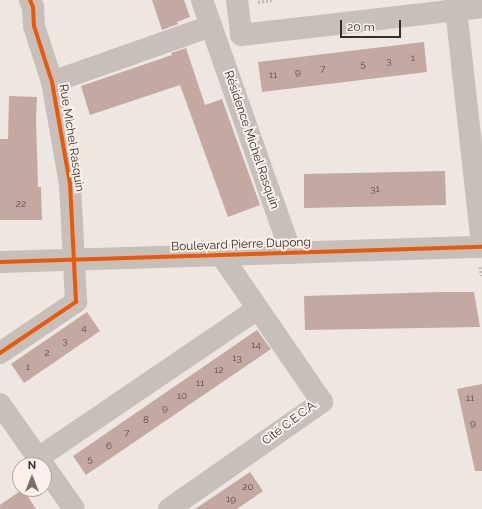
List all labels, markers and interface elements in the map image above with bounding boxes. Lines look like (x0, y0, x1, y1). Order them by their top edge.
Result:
scale bar (342, 12, 403, 38)
text: 20 m (347, 20, 375, 34)
house number: 1 (411, 52, 415, 64)
house number: 3 (386, 55, 392, 67)
house number: 5 (360, 58, 366, 70)
house number: 7 (320, 63, 326, 75)
house number: 9 (295, 66, 301, 78)
street label: Résidence Michel Rasquin (220, 69, 282, 211)
house number: 11 (269, 69, 277, 81)
street label: Rue Michel Rasquin (55, 83, 87, 193)
house number: 31 (370, 183, 380, 195)
house number: 22 (16, 198, 26, 210)
street label: Boulevard Pierre Dupong (171, 235, 311, 255)
house number: 4 (81, 322, 87, 334)
house number: 3 (62, 335, 68, 347)
house number: 14 (251, 339, 261, 351)
house number: 2 (44, 347, 50, 359)
house number: 13 (232, 352, 242, 364)
house number: 1 (26, 361, 30, 373)
house number: 12 (214, 364, 224, 376)
house number: 11 (196, 377, 204, 389)
house number: 10 (177, 390, 187, 402)
house number: 11 (466, 392, 474, 404)
street label: Cité C.E.C.A. (259, 398, 321, 448)
house number: 9 (162, 402, 168, 414)
house number: 8 (143, 414, 149, 426)
house number: 9 (470, 417, 476, 429)
house number: 7 (124, 427, 130, 439)
house number: 6 (106, 440, 112, 452)
house number: 5 (87, 453, 93, 465)
north arrow (12, 457, 52, 497)
text: N (28, 459, 36, 472)
house number: 20 (242, 481, 254, 493)
house number: 19 (226, 493, 236, 505)

